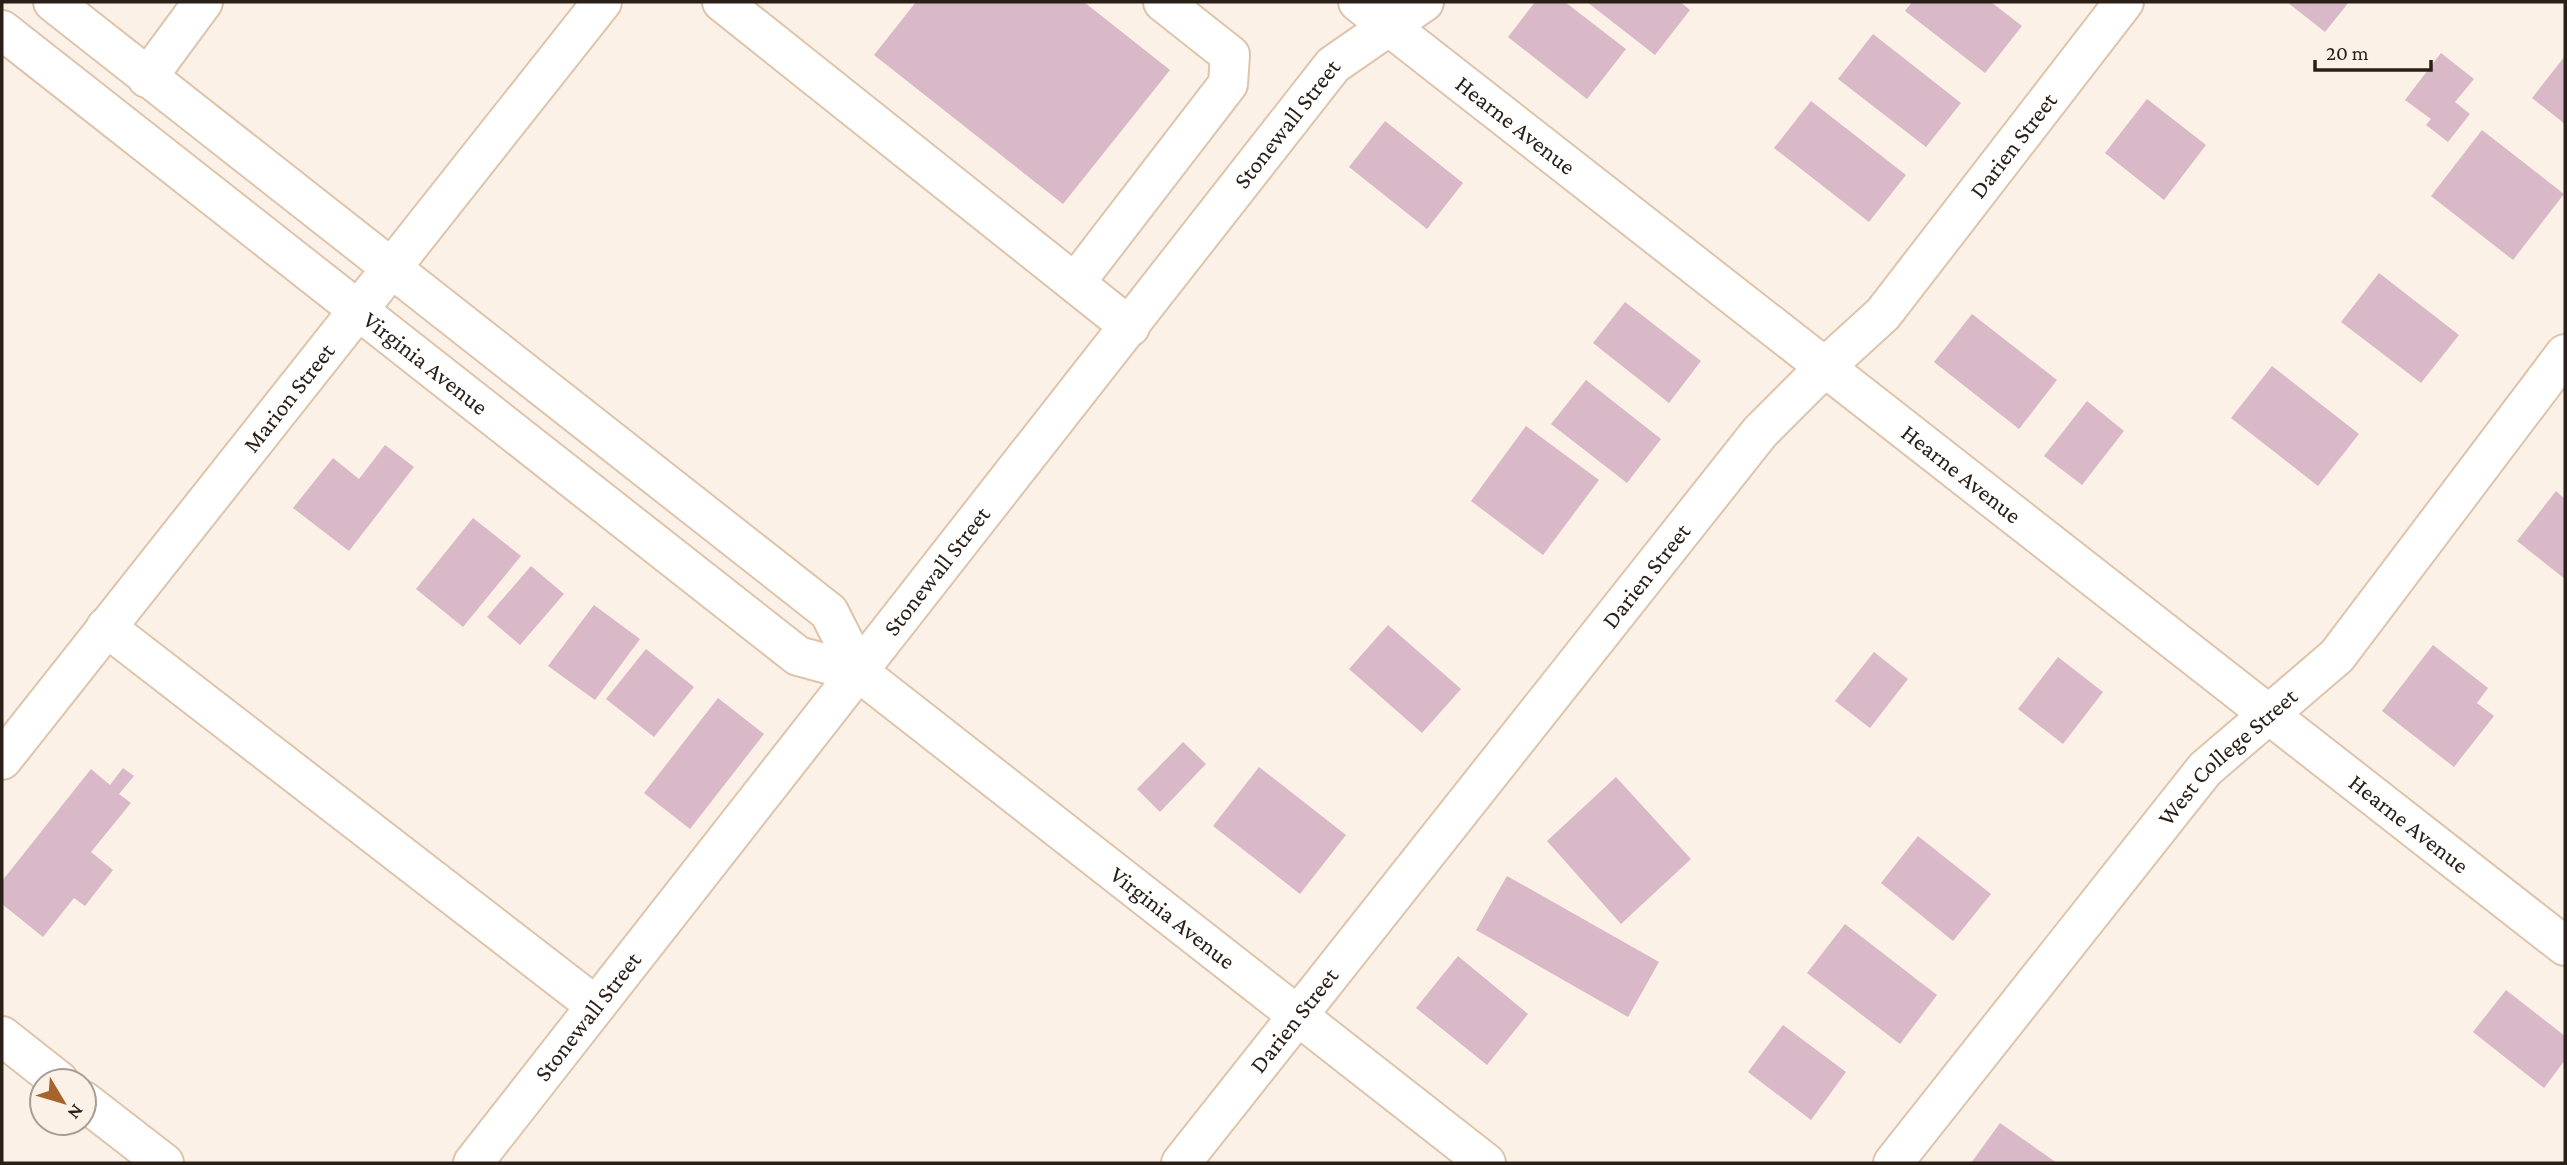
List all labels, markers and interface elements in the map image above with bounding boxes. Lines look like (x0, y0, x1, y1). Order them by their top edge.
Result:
scale bar (2315, 28, 2430, 72)
text: 20 m (2326, 41, 2369, 65)
street label: Stonewall Street (1228, 53, 1346, 193)
street label: Hearne Avenue (1451, 70, 1581, 180)
street label: Darien Street (1964, 86, 2063, 203)
street label: Virginia Avenue (358, 305, 494, 420)
street label: Marion Street (237, 337, 340, 457)
street label: Hearne Avenue (1896, 418, 2027, 529)
street label: Stonewall Street (877, 500, 996, 641)
street label: Darien Street (1596, 517, 1696, 633)
street label: West College Street (2152, 682, 2303, 831)
street label: Hearne Avenue (2344, 768, 2474, 879)
street label: Virginia Avenue (1105, 860, 1241, 975)
street label: Stonewall Street (528, 946, 647, 1086)
street label: Darien Street (1244, 961, 1344, 1078)
north arrow (28, 1067, 98, 1137)
text: N (64, 1101, 88, 1124)

